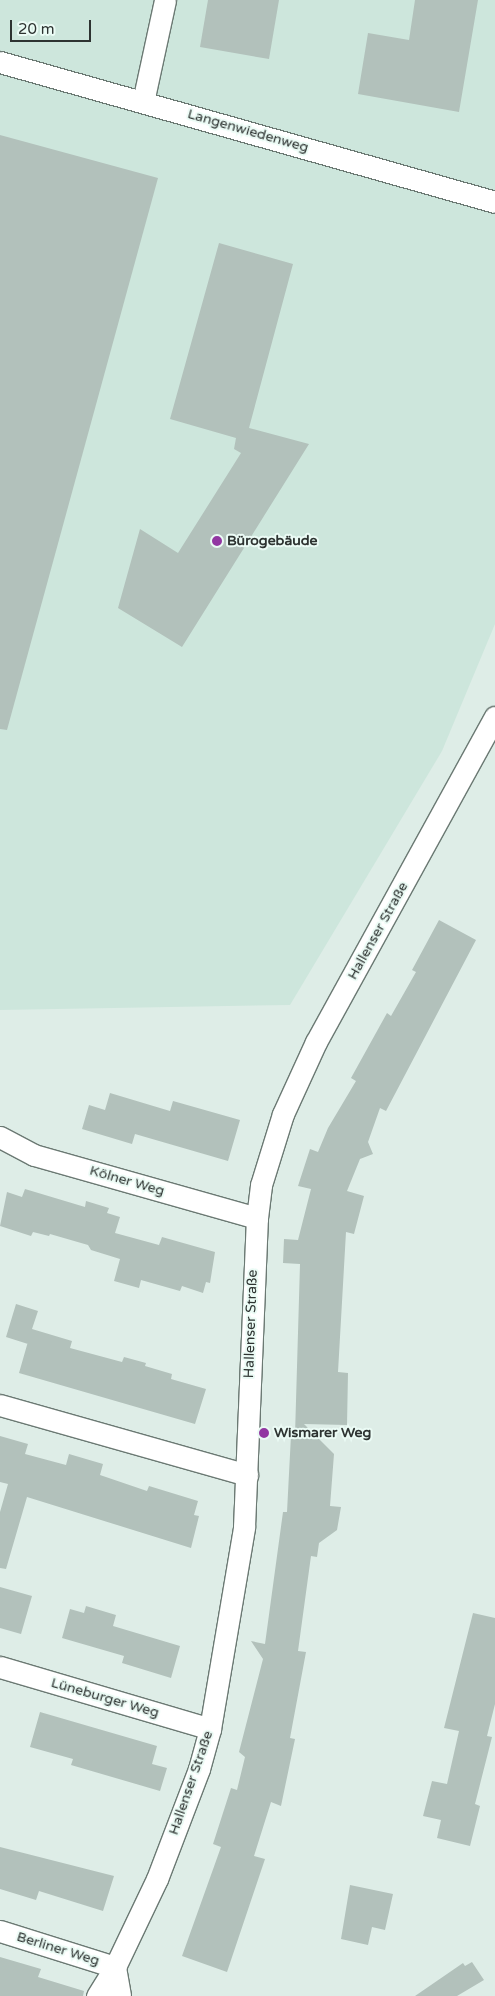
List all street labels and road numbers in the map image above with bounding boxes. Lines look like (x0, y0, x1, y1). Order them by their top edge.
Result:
street label: Langenwiedenweg (186, 106, 310, 156)
street label: Hallenser Straße (344, 879, 412, 983)
street label: Kölner Weg (88, 1162, 166, 1200)
street label: Hallenser Straße (241, 1269, 261, 1379)
street label: Lüneburger Weg (49, 1675, 161, 1721)
street label: Hallenser Straße (165, 1729, 217, 1837)
street label: Berliner Weg (15, 1928, 101, 1970)

